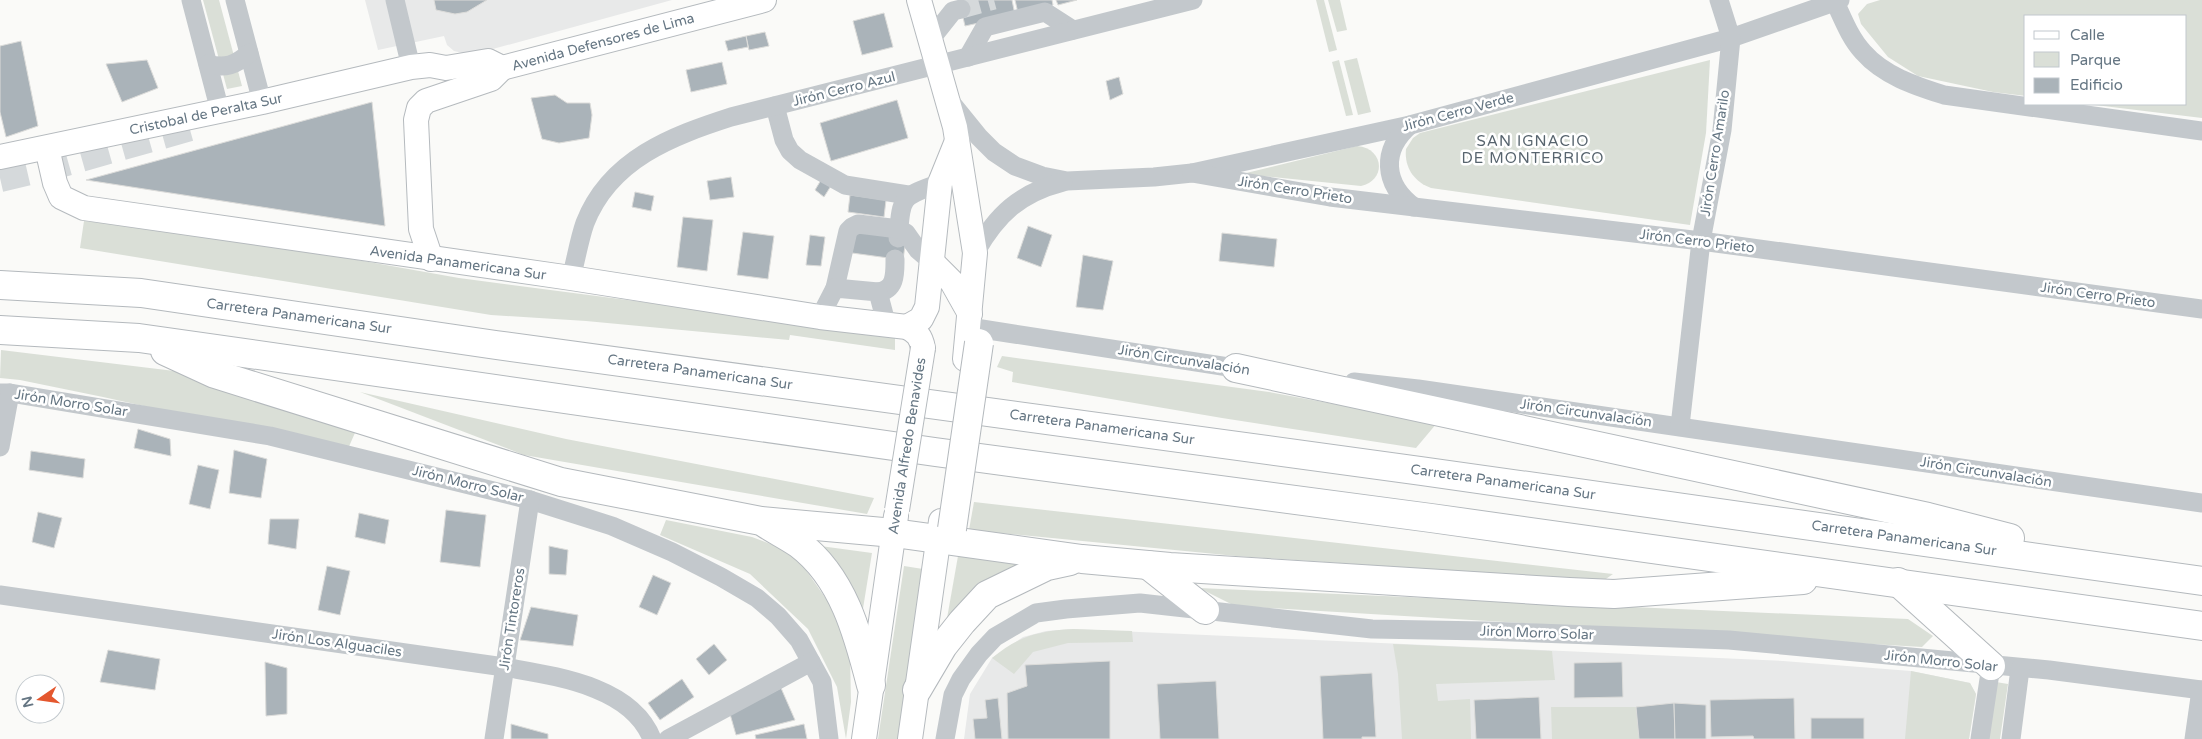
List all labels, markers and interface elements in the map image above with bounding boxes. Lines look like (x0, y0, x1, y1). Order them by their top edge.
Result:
street label: Avenida Defensores de Lima (510, 9, 696, 75)
legend (2024, 15, 2187, 105)
text: Calle (2070, 26, 2105, 44)
text: Parque (2070, 51, 2121, 69)
street label: Jirón Cerro Azul (791, 68, 897, 110)
text: Edificio (2070, 76, 2123, 94)
street label: Cristobal de Peralta Sur (128, 89, 285, 139)
street label: Jirón Cerro Verde (1400, 89, 1516, 135)
street label: Jirón Cerro Amarilo (1697, 89, 1733, 217)
district label: SAN IGNACIO DE MONTERRICO (1461, 132, 1605, 167)
street label: Jirón Cerro Prieto (1237, 173, 1353, 207)
street label: Jirón Cerro Prieto (1639, 226, 1755, 256)
street label: Avenida Panamericana Sur (369, 242, 548, 284)
street label: Jirón Cerro Prieto (2039, 279, 2157, 311)
street label: Carretera Panamericana Sur (205, 295, 393, 338)
street label: Jirón Circunvalación (1117, 341, 1251, 379)
street label: Carretera Panamericana Sur (606, 351, 794, 394)
street label: Avenida Alfredo Benavides (885, 356, 929, 536)
street label: Jirón Morro Solar (13, 386, 129, 420)
street label: Jirón Circunvalación (1519, 395, 1653, 431)
street label: Carretera Panamericana Sur (1008, 406, 1196, 449)
street label: Jirón Circunvalación (1919, 453, 2053, 491)
street label: Carretera Panamericana Sur (1409, 461, 1597, 504)
street label: Jirón Morro Solar (411, 462, 526, 506)
street label: Carretera Panamericana Sur (1810, 517, 1998, 560)
street label: Jirón Tintoreros (496, 566, 529, 671)
street label: Jirón Morro Solar (1480, 623, 1595, 644)
street label: Jirón Los Alguaciles (271, 625, 403, 661)
street label: Jirón Morro Solar (1883, 647, 1999, 675)
north arrow (15, 674, 65, 724)
text: N (18, 694, 37, 709)

